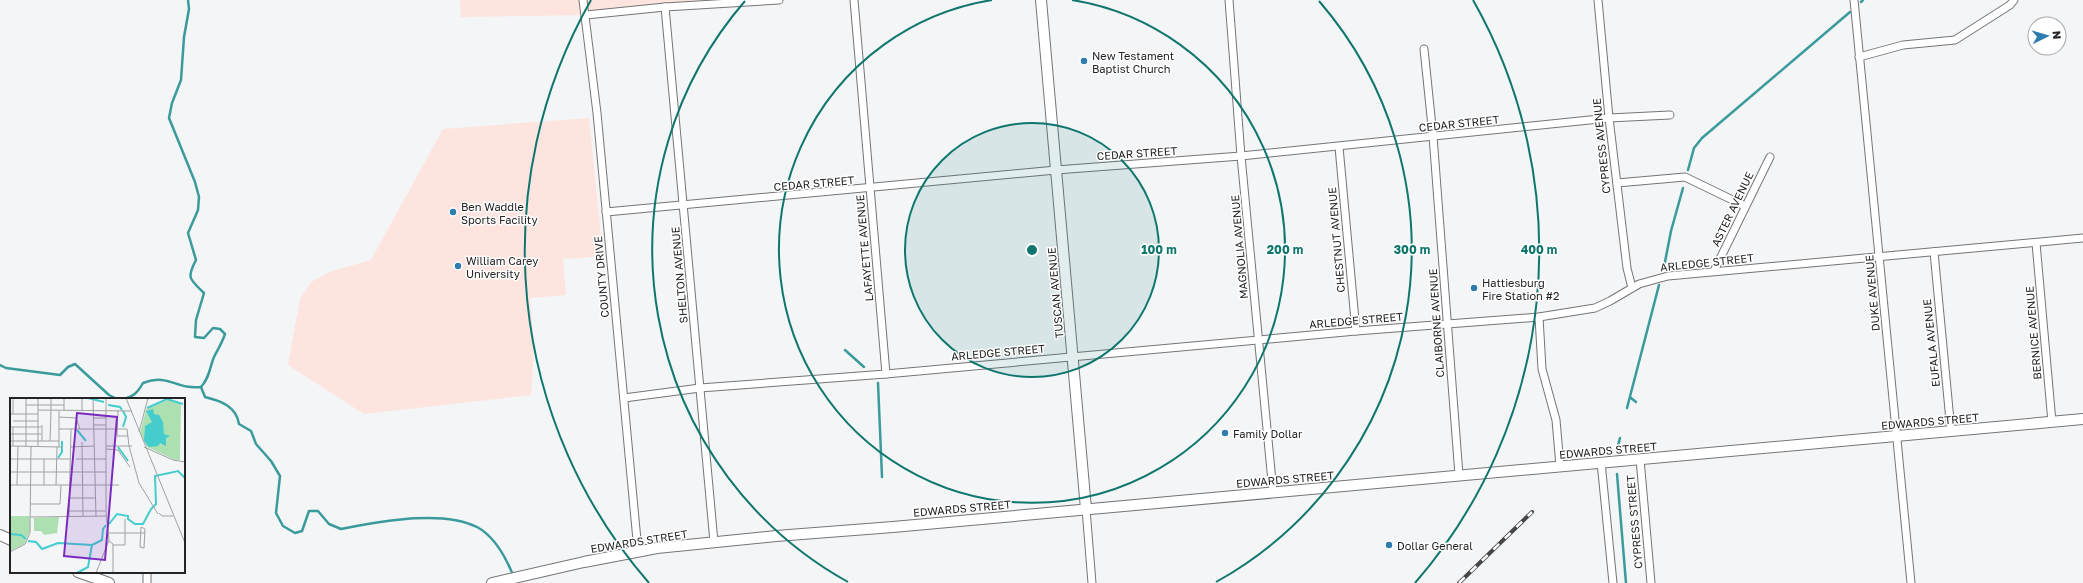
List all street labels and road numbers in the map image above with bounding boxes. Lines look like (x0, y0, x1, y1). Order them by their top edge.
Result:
street label: CYPRESS AVENUE (1589, 97, 1612, 194)
street label: CEDAR STREET (1418, 112, 1500, 134)
street label: CEDAR STREET (1096, 144, 1178, 162)
street label: ASTER AVENUE (1708, 169, 1756, 248)
street label: CEDAR STREET (773, 173, 855, 193)
street label: CHESTNUT AVENUE (1325, 186, 1347, 293)
street label: LAFAYETTE AVENUE (853, 194, 875, 302)
street label: MAGNOLIA AVENUE (1228, 194, 1250, 300)
street label: SHELTON AVENUE (668, 226, 690, 324)
street label: COUNTY DRIVE (591, 235, 611, 318)
street label: TUSCAN AVENUE (1045, 247, 1065, 339)
street label: ARLEDGE STREET (1659, 251, 1755, 273)
street label: DUKE AVENUE (1862, 254, 1882, 332)
street label: CLAIBORNE AVENUE (1426, 268, 1446, 378)
street label: BERNICE AVENUE (2022, 285, 2044, 380)
street label: EUFALA AVENUE (1920, 298, 1942, 388)
street label: ARLEDGE STREET (1308, 309, 1404, 331)
street label: ARLEDGE STREET (950, 341, 1046, 363)
street label: EDWARDS STREET (1881, 410, 1980, 432)
street label: EDWARDS STREET (1559, 439, 1658, 461)
street label: EDWARDS STREET (1236, 468, 1335, 490)
street label: CYPRESS STREET (1623, 474, 1645, 569)
street label: EDWARDS STREET (913, 497, 1012, 519)
street label: EDWARDS STREET (590, 527, 689, 555)

